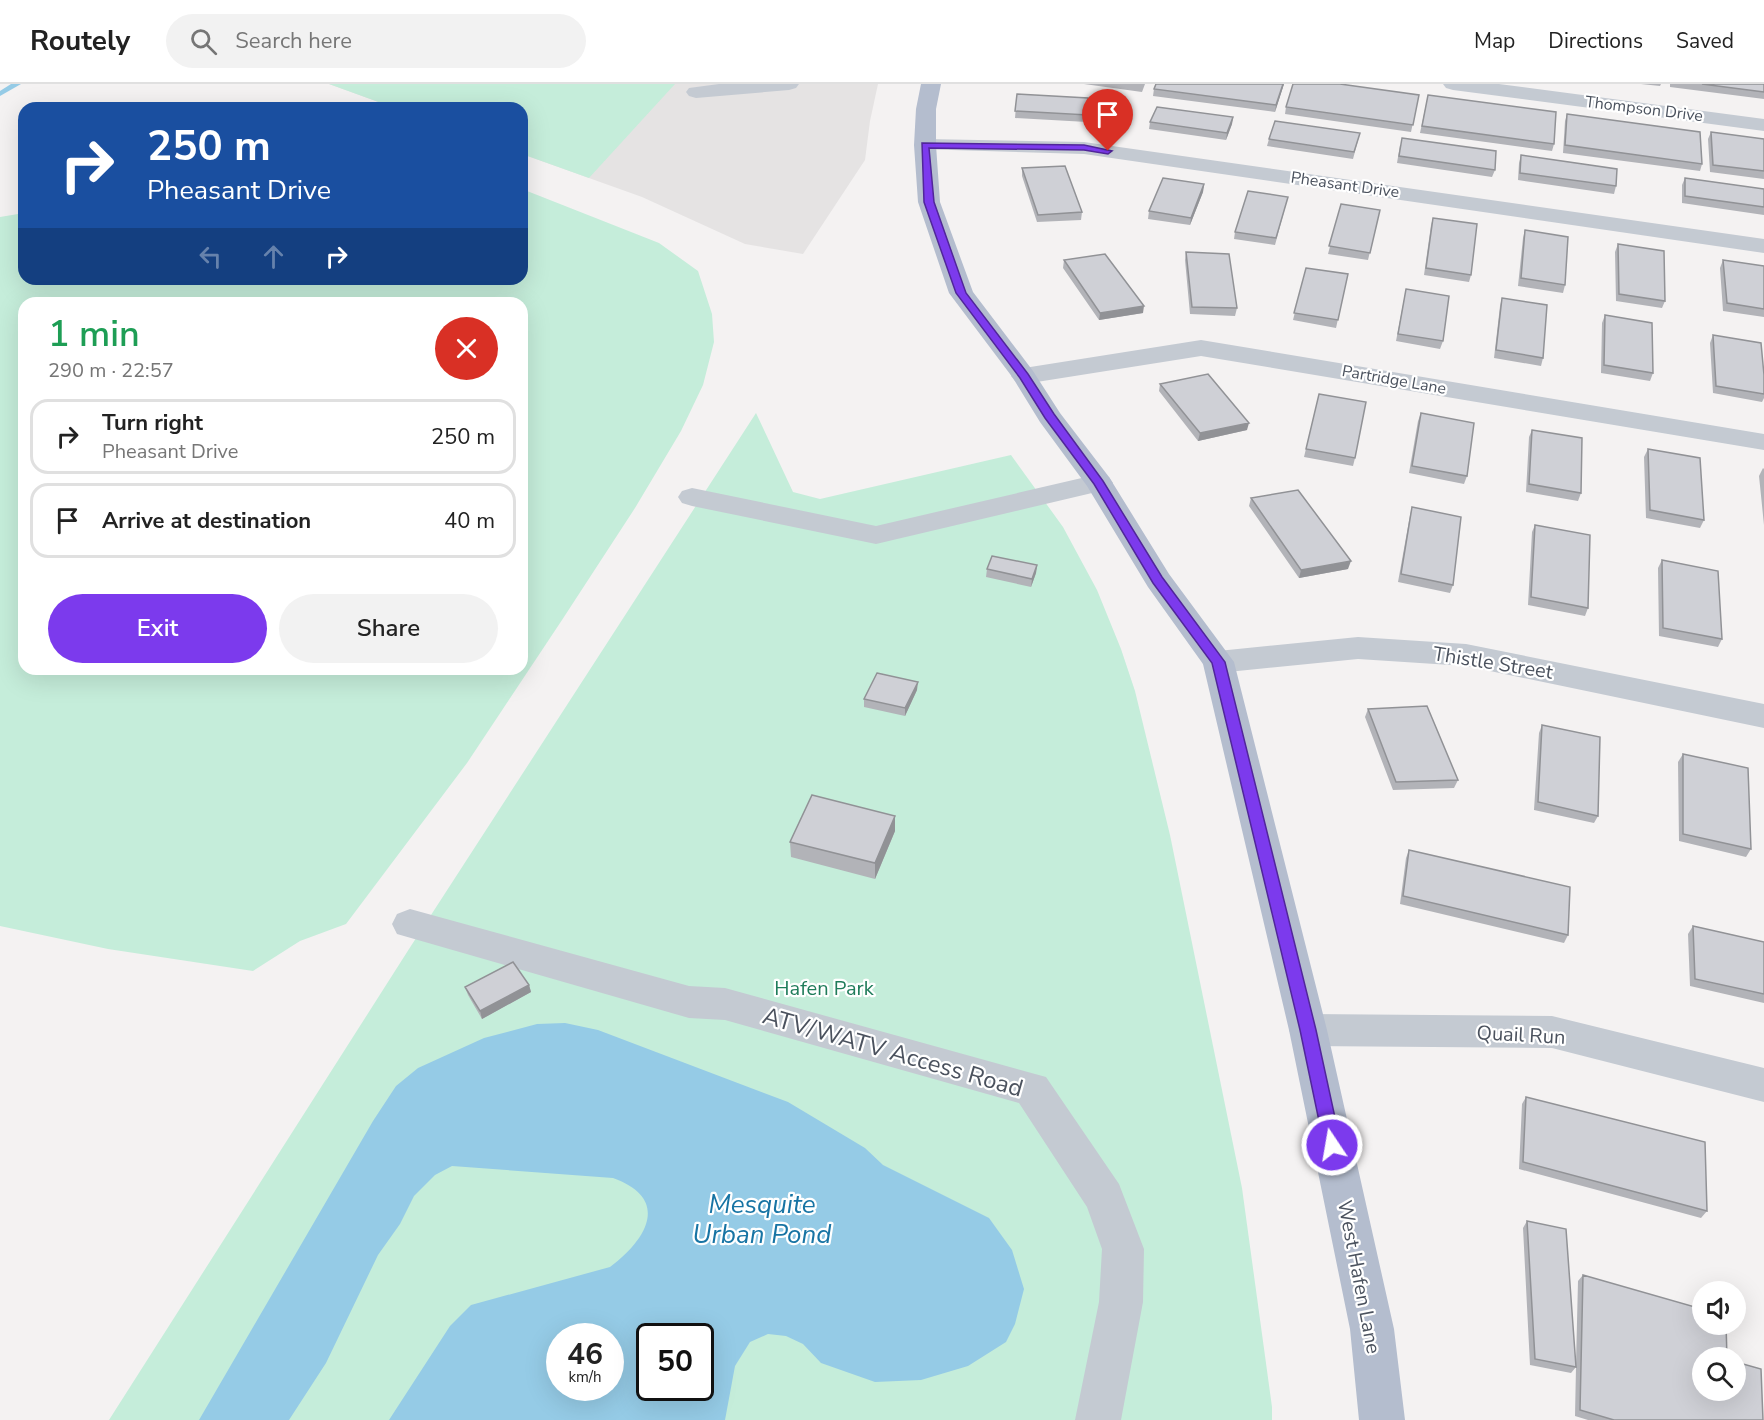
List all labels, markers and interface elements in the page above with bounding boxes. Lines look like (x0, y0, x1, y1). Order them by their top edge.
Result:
search box (166, 14, 586, 68)
text: Routely (30, 22, 130, 60)
icon: search (187, 25, 220, 58)
text: Search here (235, 26, 352, 56)
text: Map (1474, 27, 1515, 55)
text: Directions (1548, 27, 1643, 55)
text: Saved (1676, 27, 1734, 55)
pin (1082, 89, 1133, 151)
street label: Thompson Drive (1584, 91, 1704, 127)
icon: arrive (1091, 98, 1124, 131)
text: 250 m (147, 118, 271, 175)
icon: right (48, 126, 126, 204)
street label: Pheasant Drive (1289, 167, 1401, 203)
text: Pheasant Drive (147, 172, 331, 209)
icon: left (194, 240, 227, 273)
icon: ahead (257, 240, 290, 273)
icon: right (320, 240, 353, 273)
text: 1 min (48, 310, 140, 359)
button: close (435, 317, 498, 380)
text: 290 m · 22:57 (48, 357, 174, 384)
street label: Partridge Lane (1340, 360, 1448, 400)
text: Turn right (102, 408, 203, 438)
icon: right (51, 420, 84, 453)
text: 250 m (431, 422, 495, 452)
text: Pheasant Drive (102, 438, 238, 465)
icon: arrive (51, 504, 84, 537)
text: Arrive at destination (102, 506, 311, 536)
text: 40 m (444, 506, 495, 536)
button: Exit (48, 594, 267, 663)
button: Share (279, 594, 498, 663)
street label: Thistle Street (1431, 640, 1556, 686)
park label: Hafen Park (774, 975, 875, 1002)
street label: ATV/WATV Access Road (759, 999, 1027, 1105)
street label: Quail Run (1476, 1019, 1566, 1051)
position arrow (1300, 1113, 1364, 1177)
water label: Mesquite Urban Pond (693, 1187, 832, 1252)
street label: West Hafen Lane (1331, 1198, 1387, 1356)
map controls (1692, 1281, 1746, 1401)
button: sound (1692, 1281, 1746, 1335)
speed limit sign: 50 (636, 1323, 714, 1401)
text: 46 (567, 1334, 603, 1375)
button: search (1692, 1347, 1746, 1401)
text: km/h (568, 1367, 602, 1387)

